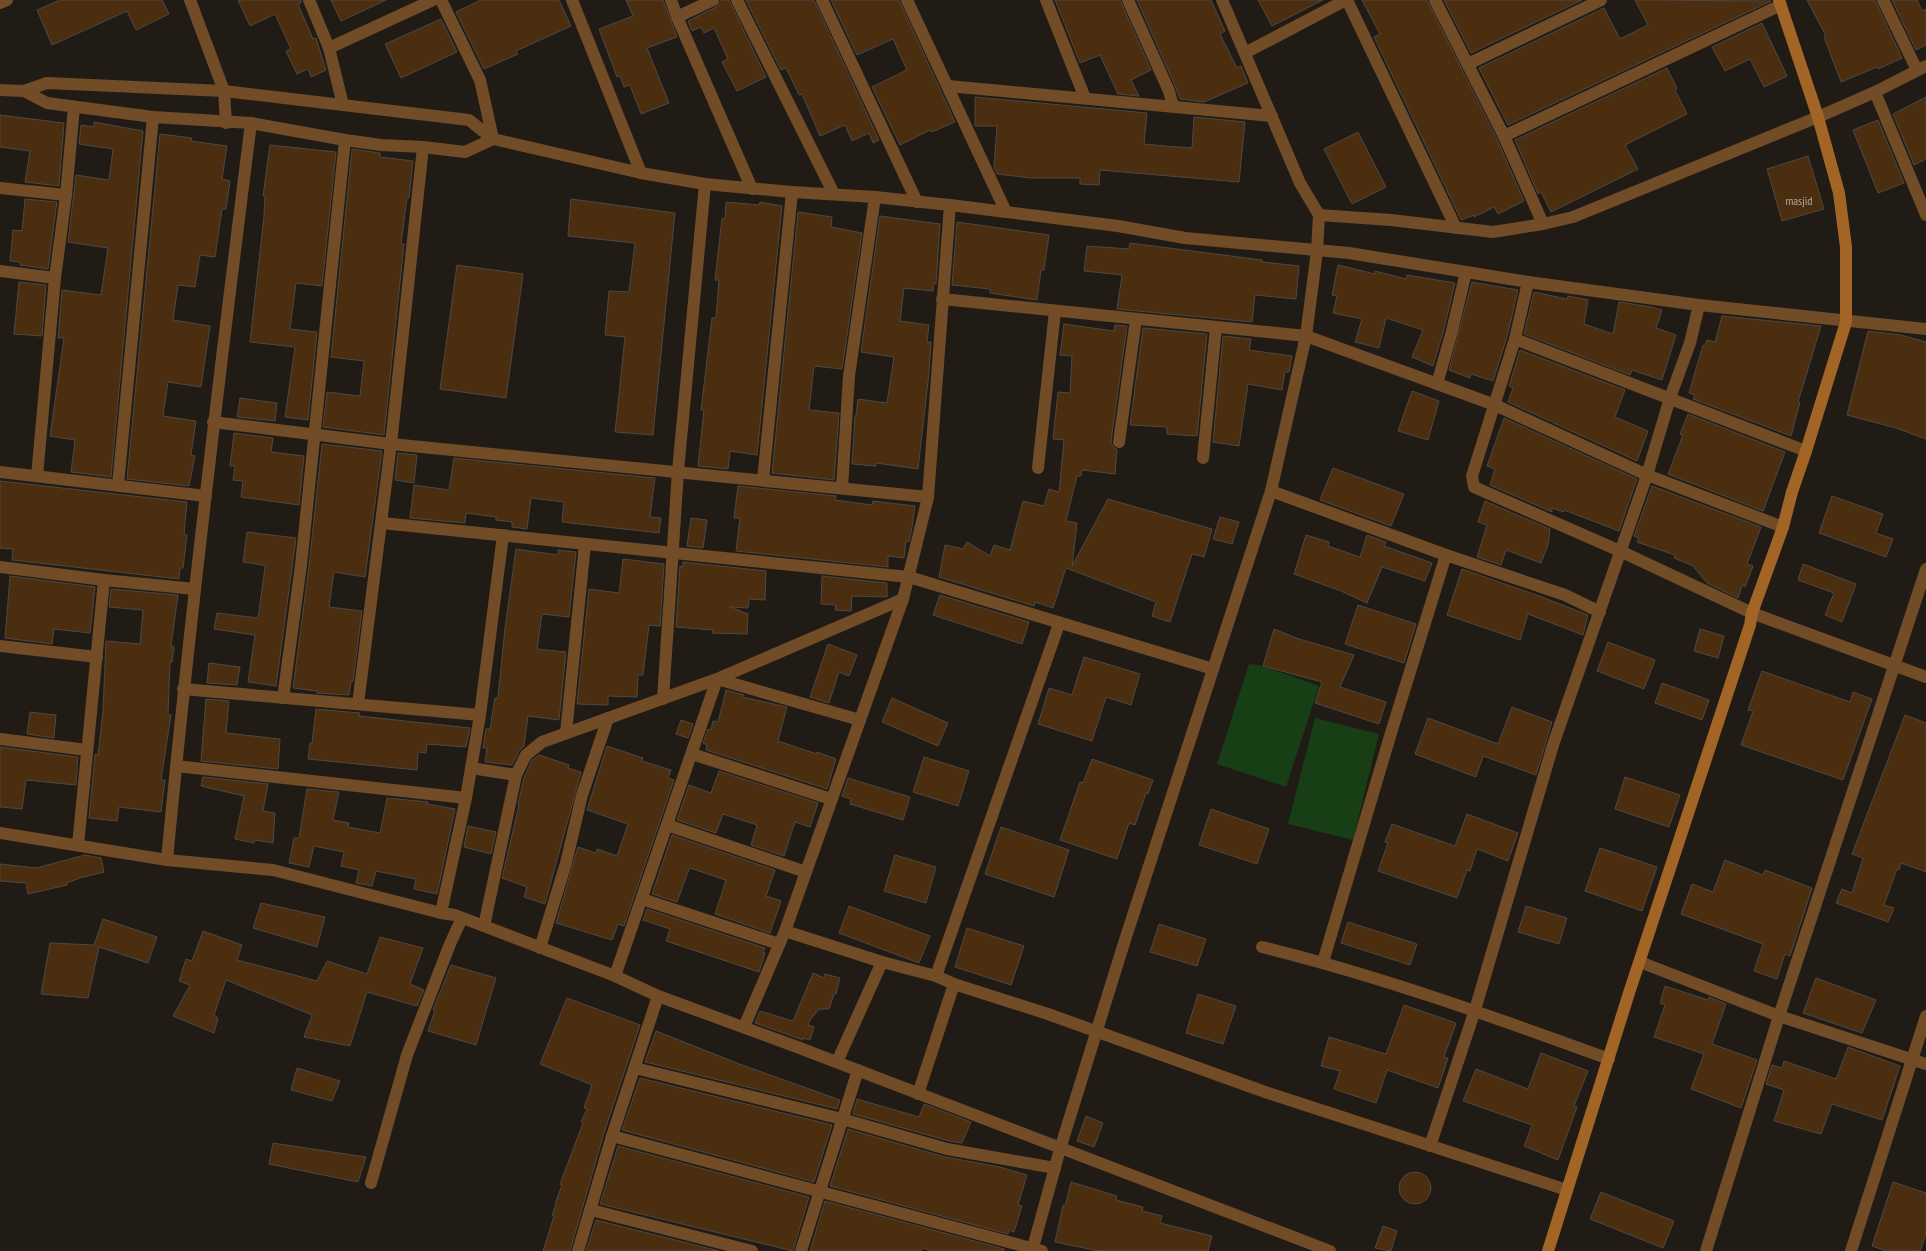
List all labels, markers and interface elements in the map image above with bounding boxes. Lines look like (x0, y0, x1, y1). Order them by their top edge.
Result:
house number: masjid (1785, 193, 1813, 208)

